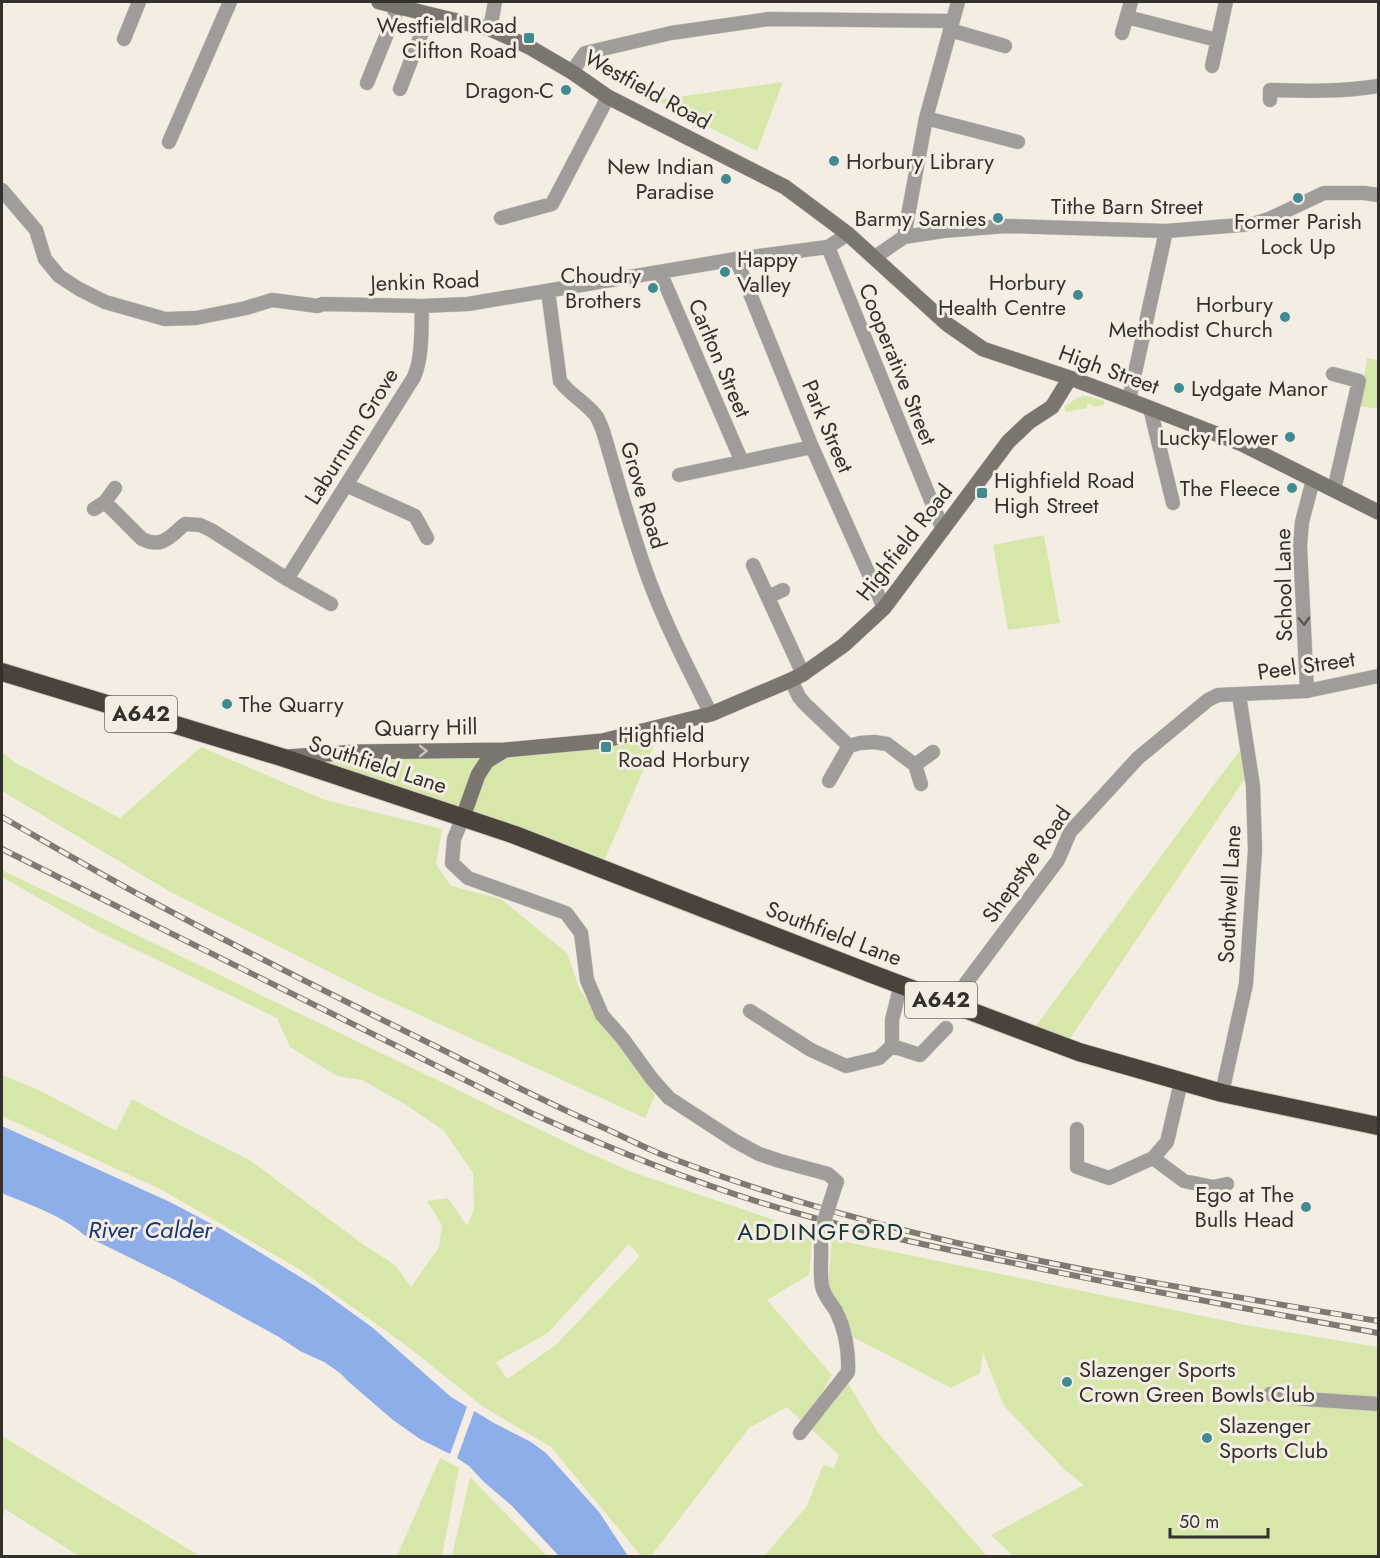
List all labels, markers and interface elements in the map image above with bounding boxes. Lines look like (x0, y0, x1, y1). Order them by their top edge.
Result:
place label: Westfield Road Clifton Road (377, 9, 517, 66)
marker: Westfield Road Clifton Road (522, 31, 536, 45)
street label: Westfield Road (579, 41, 717, 137)
place label: Dragon-C (465, 74, 554, 106)
marker: Dragon-C (559, 83, 573, 97)
place label: Horbury Library (846, 145, 994, 177)
place label: New Indian Paradise (607, 150, 714, 207)
marker: Horbury Library (827, 154, 841, 168)
marker: New Indian Paradise (719, 172, 733, 186)
street label: Tithe Barn Street (1051, 190, 1204, 222)
marker: Former Parish Lock Up (1291, 191, 1305, 205)
place label: Barmy Sarnies (855, 202, 986, 234)
place label: Former Parish Lock Up (1234, 205, 1362, 262)
marker: Barmy Sarnies (991, 211, 1005, 225)
place label: Happy Valley (737, 243, 798, 300)
place label: Choudry Brothers (560, 259, 641, 316)
street label: Jenkin Road (367, 263, 480, 299)
marker: Happy Valley (718, 265, 732, 279)
place label: Horbury Health Centre (938, 266, 1066, 323)
street label: Cooperative Street (851, 278, 945, 450)
marker: Choudry Brothers (646, 281, 660, 295)
marker: Horbury Health Centre (1071, 288, 1085, 302)
place label: Horbury Methodist Church (1109, 288, 1273, 345)
street label: Carlton Street (681, 294, 760, 423)
marker: Horbury Methodist Church (1278, 310, 1292, 324)
street label: High Street (1054, 336, 1164, 402)
street label: Laburnum Grove (296, 362, 406, 510)
place label: Lydgate Manor (1191, 372, 1328, 404)
street label: Park Street (794, 375, 862, 478)
marker: Lydgate Manor (1172, 381, 1186, 395)
place label: Lucky Flower (1159, 421, 1278, 453)
marker: Lucky Flower (1283, 430, 1297, 444)
street label: Grove Road (613, 437, 675, 553)
place label: Highfield Road High Street (994, 464, 1135, 521)
place label: The Fleece (1180, 472, 1280, 504)
street label: Highfield Road (848, 477, 960, 607)
marker: The Fleece (1285, 481, 1299, 495)
marker: Highfield Road High Street (975, 486, 989, 500)
street label: School Lane (1266, 528, 1300, 642)
one-way arrow (1298, 616, 1310, 625)
street label: Peel Street (1255, 642, 1358, 688)
place label: The Quarry (239, 688, 344, 720)
road number: A642 (105, 696, 177, 732)
marker: The Quarry (220, 697, 234, 711)
street label: Quarry Hill (374, 710, 478, 744)
place label: Highfield Road Horbury (618, 718, 750, 775)
street label: Southfield Lane (305, 727, 451, 801)
marker: Highfield Road Horbury (599, 740, 613, 754)
one-way arrow (419, 745, 428, 757)
street label: Shepstye Road (974, 799, 1078, 929)
street label: Southwell Lane (1209, 824, 1249, 964)
street label: Southfield Lane (761, 892, 907, 974)
road number: A642 (905, 982, 977, 1018)
place label: Ego at The Bulls Head (1194, 1178, 1294, 1235)
marker: Ego at The Bulls Head (1299, 1200, 1313, 1214)
water label: River Calder (88, 1212, 214, 1247)
district label: ADDINGFORD (737, 1214, 905, 1249)
place label: Slazenger Sports Crown Green Bowls Club (1079, 1353, 1315, 1410)
marker: Slazenger Sports Crown Green Bowls Club (1060, 1375, 1074, 1389)
place label: Slazenger Sports Club (1219, 1409, 1328, 1466)
marker: Slazenger Sports Club (1200, 1431, 1214, 1445)
scale bar (1170, 1501, 1268, 1539)
text: 50 m (1179, 1509, 1219, 1535)

